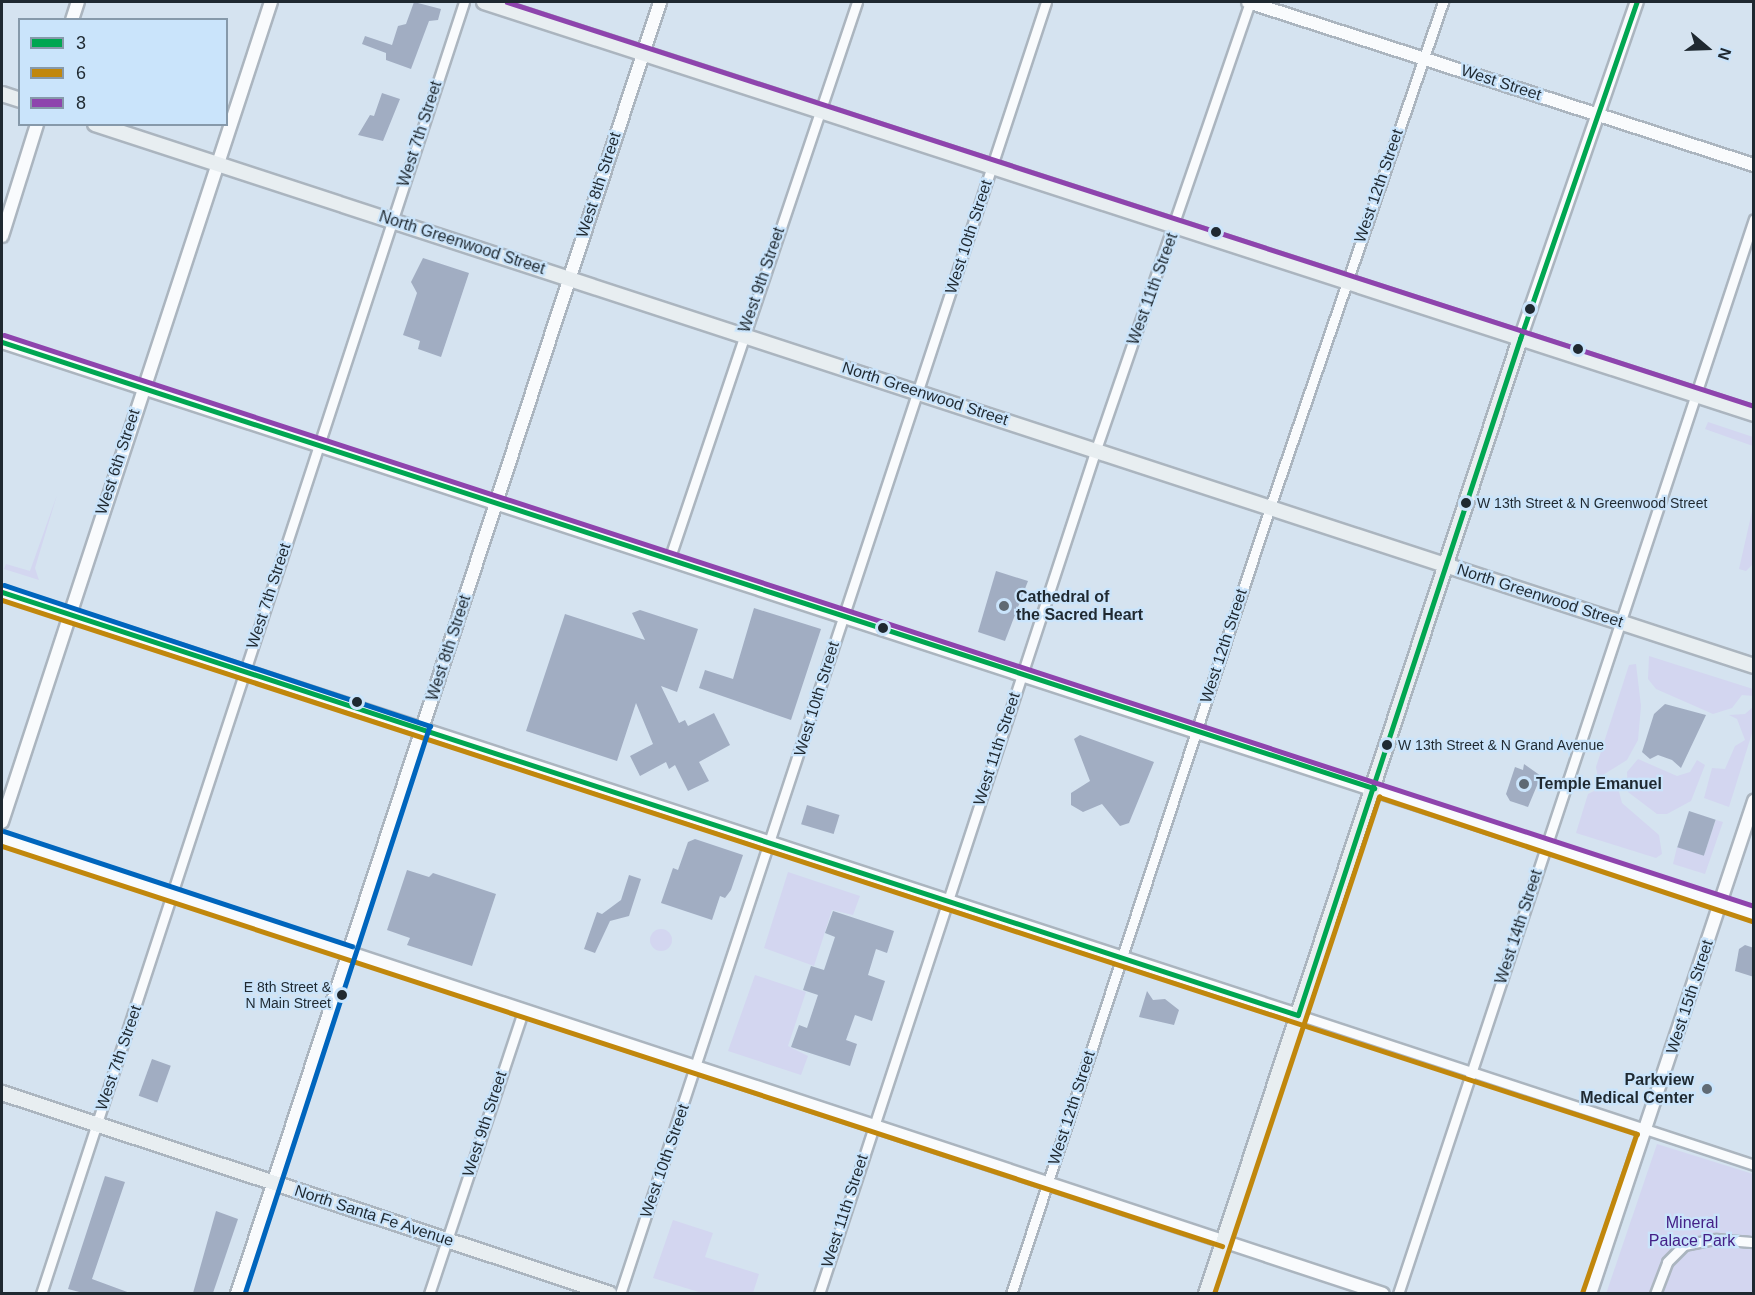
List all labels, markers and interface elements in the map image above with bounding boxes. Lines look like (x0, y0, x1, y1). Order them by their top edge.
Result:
legend (18, 18, 228, 126)
north arrow (1677, 18, 1737, 78)
text: 3 (76, 33, 86, 53)
text: N (1715, 46, 1734, 62)
street label: West Street (1458, 61, 1544, 105)
text: 6 (76, 63, 86, 83)
street label: West 7th Street (394, 79, 446, 189)
text: 8 (76, 93, 86, 113)
street label: West 12th Street (1351, 127, 1407, 245)
street label: West 8th Street (573, 130, 625, 240)
street label: West 10th Street (942, 178, 996, 296)
street label: North Greenwood Street (377, 207, 547, 279)
street label: West 9th Street (735, 225, 789, 335)
unlabelled marker (1210, 226, 1222, 238)
street label: West 11th Street (1124, 230, 1182, 348)
unlabelled marker (1524, 303, 1536, 315)
unlabelled marker (1572, 343, 1584, 355)
street label: North Greenwood Street (840, 358, 1010, 430)
street label: West 6th Street (92, 407, 144, 517)
place label: W 13th Street & N Greenwood Street (1477, 495, 1707, 511)
marker: W 13th Street & N Greenwood Street (1460, 497, 1472, 509)
street label: West 7th Street (243, 541, 295, 651)
street label: North Greenwood Street (1455, 560, 1625, 632)
place label: Cathedral of the Sacred Heart (1016, 587, 1143, 625)
street label: West 12th Street (1197, 587, 1251, 705)
street label: West 8th Street (423, 593, 475, 703)
marker: Cathedral of the Sacred Heart (997, 599, 1011, 613)
unlabelled marker (877, 622, 889, 634)
street label: West 10th Street (790, 639, 844, 759)
street label: West 11th Street (970, 690, 1024, 808)
unlabelled marker (351, 696, 363, 708)
place label: W 13th Street & N Grand Avenue (1398, 737, 1605, 753)
marker: W 13th Street & N Grand Avenue (1381, 739, 1393, 751)
place label: Temple Emanuel (1536, 774, 1662, 794)
marker: Temple Emanuel (1517, 777, 1531, 791)
street label: West 14th Street (1492, 868, 1546, 986)
street label: West 15th Street (1663, 938, 1717, 1056)
place label: E 8th Street & N Main Street (244, 979, 331, 1012)
marker: E 8th Street & N Main Street (336, 989, 348, 1001)
street label: West 7th Street (92, 1003, 146, 1113)
street label: West 12th Street (1045, 1049, 1099, 1167)
street label: West 9th Street (459, 1069, 511, 1179)
place label: Parkview Medical Center (1580, 1070, 1694, 1108)
marker: Parkview Medical Center (1698, 1080, 1716, 1098)
street label: West 10th Street (637, 1102, 693, 1220)
street label: West 11th Street (818, 1152, 872, 1270)
street label: North Santa Fe Avenue (292, 1181, 456, 1251)
park label: Mineral Palace Park (1649, 1213, 1735, 1251)

